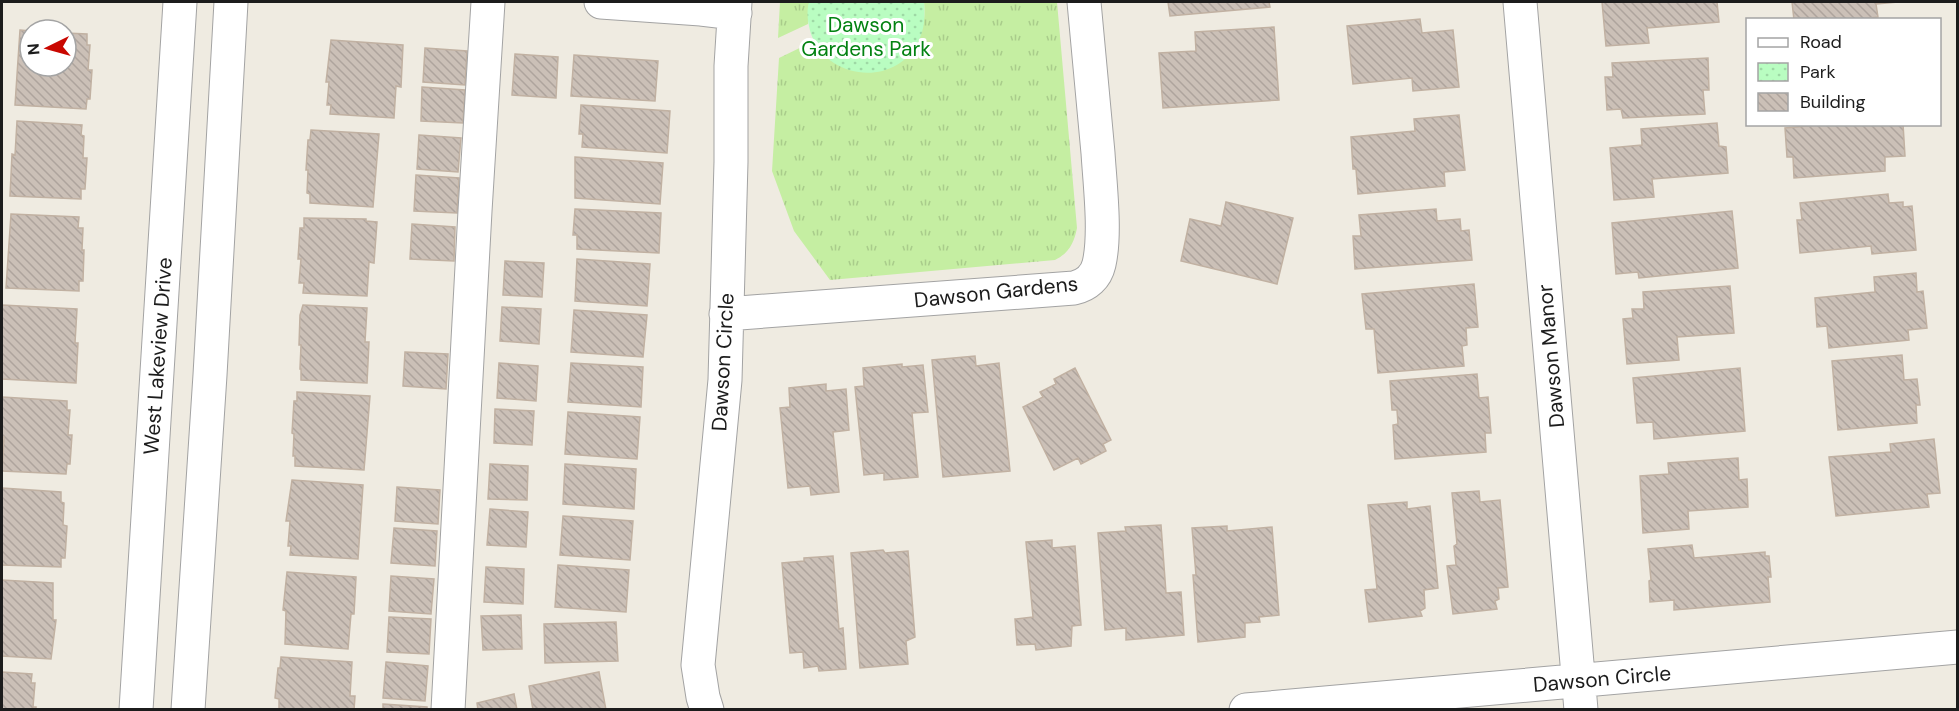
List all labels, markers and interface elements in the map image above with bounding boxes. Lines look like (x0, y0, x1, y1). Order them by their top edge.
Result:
park label: Dawson Gardens Park (801, 11, 931, 63)
north arrow (18, 18, 78, 78)
legend (1746, 18, 1941, 126)
text: Road (1800, 30, 1842, 54)
text: N (23, 43, 45, 56)
text: Park (1800, 60, 1836, 84)
text: Building (1800, 90, 1865, 114)
street label: West Lakeview Drive (137, 256, 179, 456)
street label: Dawson Gardens (913, 269, 1079, 315)
street label: Dawson Manor (1531, 283, 1571, 429)
street label: Dawson Circle (705, 292, 741, 432)
street label: Dawson Circle (1532, 659, 1672, 699)

